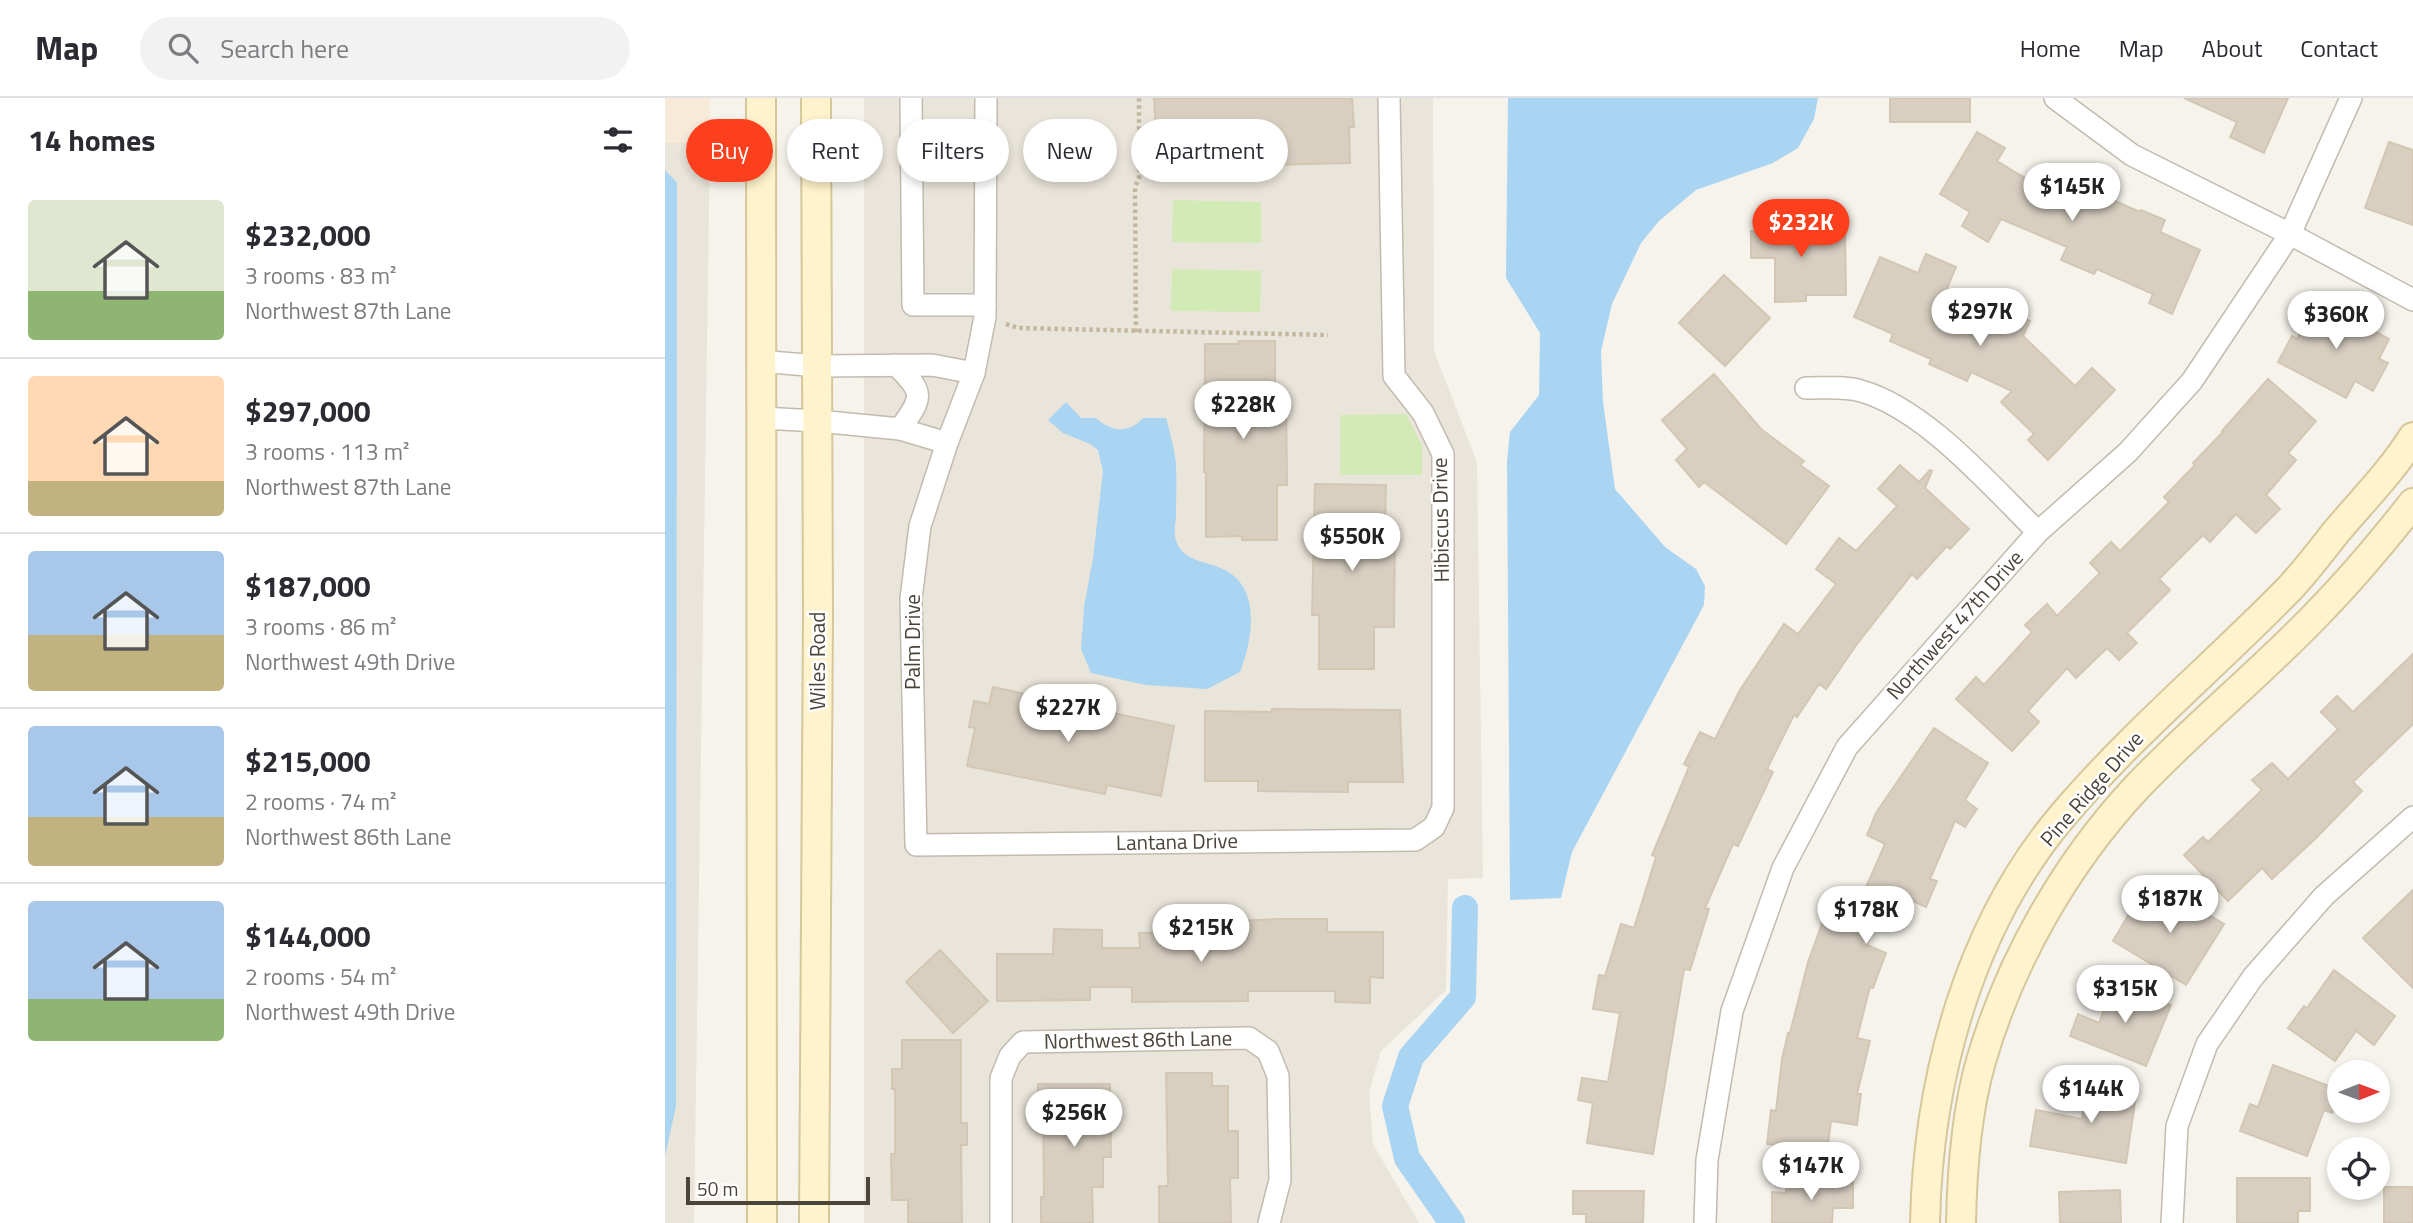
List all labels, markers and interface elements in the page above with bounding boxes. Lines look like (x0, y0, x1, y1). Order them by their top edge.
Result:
search box (140, 17, 630, 80)
text: Map (35, 23, 98, 73)
icon: search (164, 29, 202, 67)
text: Search here (220, 29, 349, 68)
text: Home (2020, 30, 2081, 66)
text: Map (2119, 30, 2164, 66)
text: About (2202, 30, 2262, 66)
text: Contact (2300, 30, 2378, 66)
text: 14 homes (28, 117, 155, 163)
chip: Buy (686, 119, 773, 182)
chip: Rent (787, 119, 883, 182)
chip: Filters (897, 119, 1009, 182)
chip: New (1023, 119, 1117, 182)
chip: Apartment (1131, 119, 1288, 182)
icon: filters (599, 121, 637, 159)
pin: $145K (2023, 164, 2121, 223)
text: $145K (2039, 168, 2105, 203)
pin: $232K (1752, 200, 1850, 259)
text: $232K (1768, 204, 1834, 239)
text: $232,000 (245, 212, 371, 258)
icon: home (84, 228, 168, 312)
text: 3 rooms · 83 m² (245, 258, 396, 293)
pin: $297K (1931, 288, 2029, 348)
pin: $360K (2287, 292, 2385, 351)
text: Northwest 87th Lane (245, 293, 451, 328)
text: $297K (1947, 293, 2013, 328)
text: $360K (2303, 296, 2369, 331)
pin: $228K (1194, 382, 1292, 441)
text: $228K (1210, 386, 1276, 421)
text: $297,000 (245, 388, 371, 434)
icon: home (84, 404, 168, 488)
text: 3 rooms · 113 m² (245, 434, 409, 469)
street label: Hibiscus Drive (1423, 457, 1457, 583)
text: Northwest 87th Lane (245, 469, 451, 504)
pin: $550K (1303, 514, 1401, 573)
text: $550K (1319, 518, 1385, 553)
street label: Northwest 47th Drive (1878, 542, 2030, 706)
text: $187,000 (245, 563, 371, 609)
icon: home (84, 579, 168, 663)
street label: Palm Drive (896, 594, 928, 690)
text: 3 rooms · 86 m² (245, 609, 396, 644)
street label: Wiles Road (801, 612, 833, 710)
text: Northwest 49th Drive (245, 644, 455, 679)
pin: $227K (1019, 684, 1117, 744)
text: $227K (1035, 689, 1101, 724)
street label: Pine Ridge Drive (2032, 723, 2151, 853)
text: $215,000 (245, 738, 371, 784)
icon: home (84, 754, 168, 838)
text: 2 rooms · 74 m² (245, 784, 396, 819)
text: Northwest 86th Lane (245, 819, 451, 854)
street label: Lantana Drive (1116, 824, 1238, 858)
pin: $187K (2121, 876, 2219, 935)
text: $187K (2137, 880, 2203, 915)
pin: $178K (1817, 886, 1915, 946)
text: $178K (1833, 891, 1899, 926)
pin: $215K (1152, 904, 1250, 964)
text: $215K (1168, 909, 1234, 944)
text: $144,000 (245, 913, 371, 959)
icon: home (84, 929, 168, 1013)
text: 2 rooms · 54 m² (245, 959, 396, 994)
pin: $315K (2076, 965, 2174, 1025)
text: $315K (2092, 970, 2158, 1005)
text: Northwest 49th Drive (245, 994, 455, 1029)
street label: Northwest 86th Lane (1043, 1021, 1232, 1057)
north arrow (2327, 1060, 2391, 1124)
map controls (2327, 1060, 2390, 1200)
pin: $144K (2042, 1066, 2140, 1125)
text: $144K (2058, 1070, 2124, 1105)
pin: $256K (1025, 1090, 1123, 1149)
text: $256K (1041, 1094, 1107, 1129)
button: locate (2327, 1137, 2390, 1200)
pin: $147K (1762, 1142, 1860, 1202)
text: $147K (1778, 1147, 1844, 1182)
scale bar (686, 1174, 870, 1206)
text: 50 m (697, 1174, 738, 1203)

